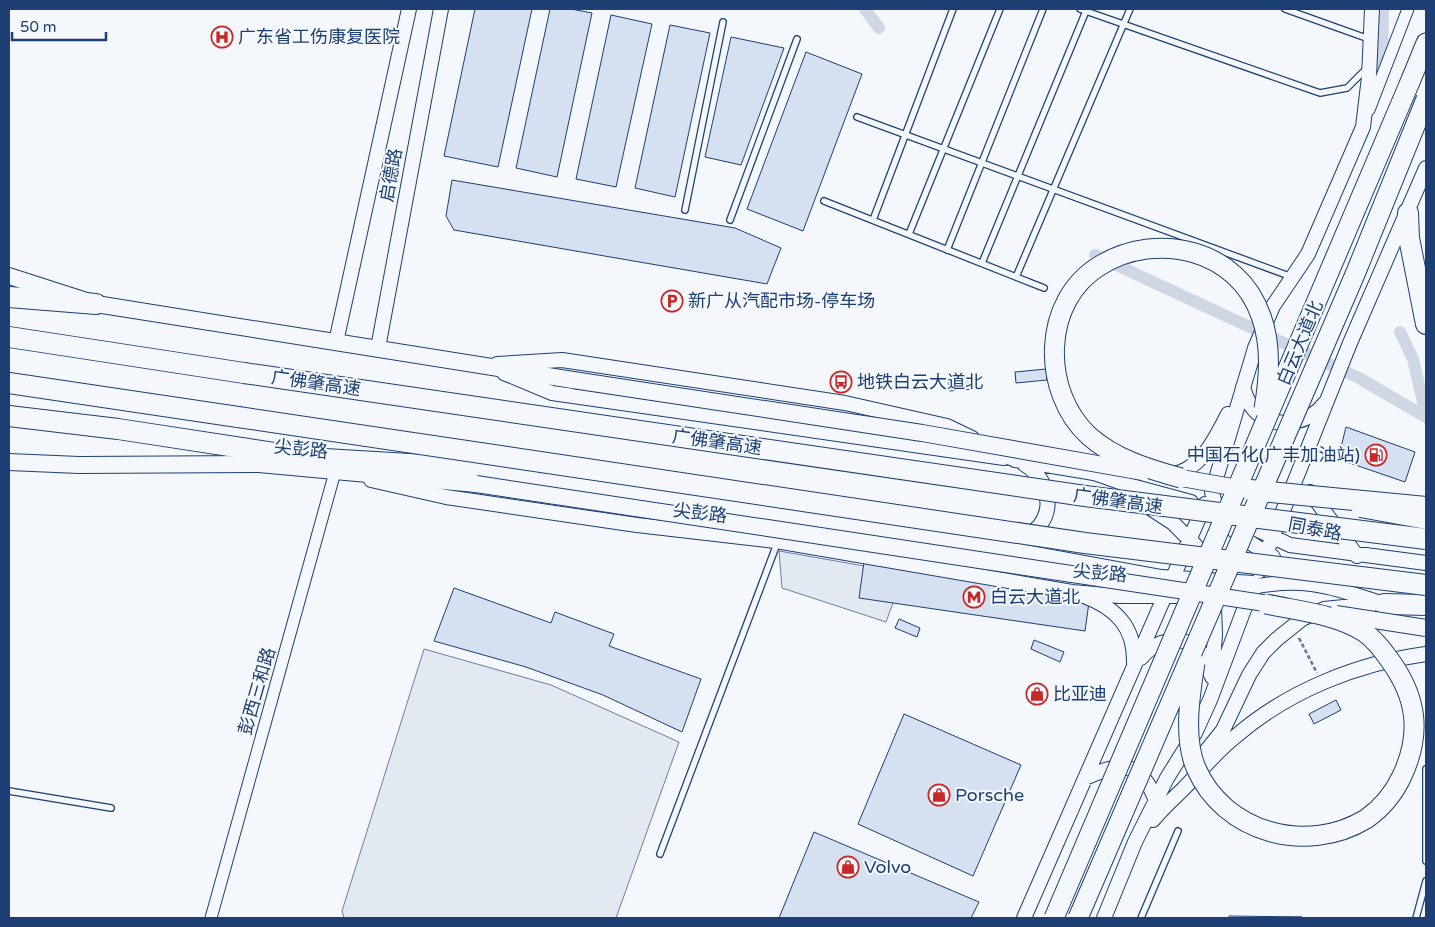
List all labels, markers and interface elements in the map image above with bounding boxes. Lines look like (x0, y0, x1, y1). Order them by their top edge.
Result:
scale bar (12, 10, 106, 42)
text: 50 m (20, 18, 57, 36)
hospital icon: 广东省工伤康复医院 (210, 25, 234, 49)
place label: 广东省工伤康复医院 (238, 26, 400, 48)
street label: 启德路 (375, 147, 407, 203)
parking icon: 新广从汽配市场-停车场 (660, 289, 684, 313)
place label: 新广从汽配市场-停车场 (688, 290, 875, 312)
street label: 白云大道北 (1272, 297, 1328, 389)
street label: 广佛肇高速 (270, 366, 362, 400)
bus stop icon: 地铁白云大道北 (829, 370, 853, 394)
place label: 地铁白云大道北 (857, 371, 983, 393)
street label: 广佛肇高速 (671, 425, 763, 459)
street label: 尖彭路 (273, 435, 329, 463)
fuel station icon: 中国石化(广丰加油站) (1364, 443, 1388, 467)
place label: 中国石化(广丰加油站) (1187, 444, 1360, 466)
street label: 广佛肇高速 (1072, 484, 1164, 518)
street label: 尖彭路 (672, 499, 728, 527)
street label: 同泰路 (1286, 513, 1344, 545)
street label: 尖彭路 (1072, 560, 1128, 586)
metro station icon: 白云大道北 (962, 585, 986, 609)
place label: 白云大道北 (990, 586, 1080, 608)
street label: 彭西三和路 (234, 645, 280, 737)
shop icon: 比亚迪 (1025, 682, 1049, 706)
place label: 比亚迪 (1053, 683, 1107, 705)
shop icon: Porsche (927, 783, 951, 807)
place label: Porsche (955, 784, 1024, 806)
shop icon: Volvo (836, 855, 860, 879)
place label: Volvo (864, 856, 911, 878)

